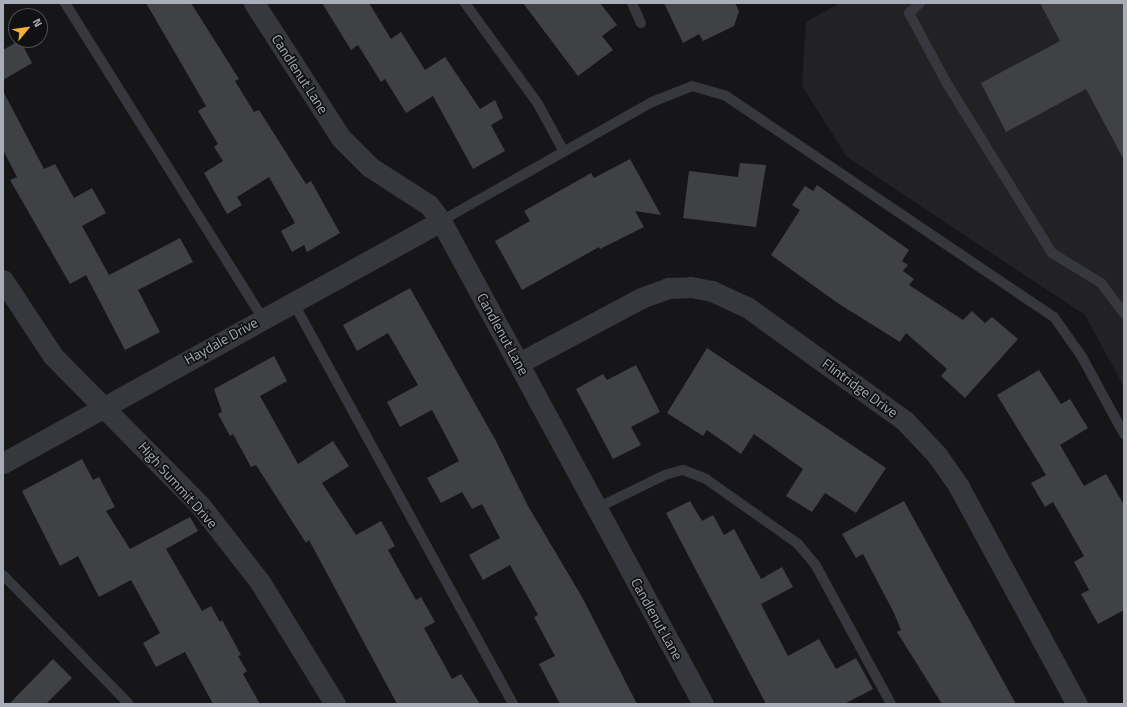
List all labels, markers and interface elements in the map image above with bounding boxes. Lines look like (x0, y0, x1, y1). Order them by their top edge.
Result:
north arrow (8, 8, 48, 48)
text: N (29, 15, 46, 30)
street label: Candlenut Lane (268, 31, 332, 117)
street label: Candlenut Lane (474, 290, 532, 378)
street label: Haydale Drive (181, 314, 261, 368)
street label: Flintridge Drive (819, 355, 901, 421)
street label: High Summit Drive (135, 438, 221, 532)
street label: Candlenut Lane (628, 575, 686, 663)

